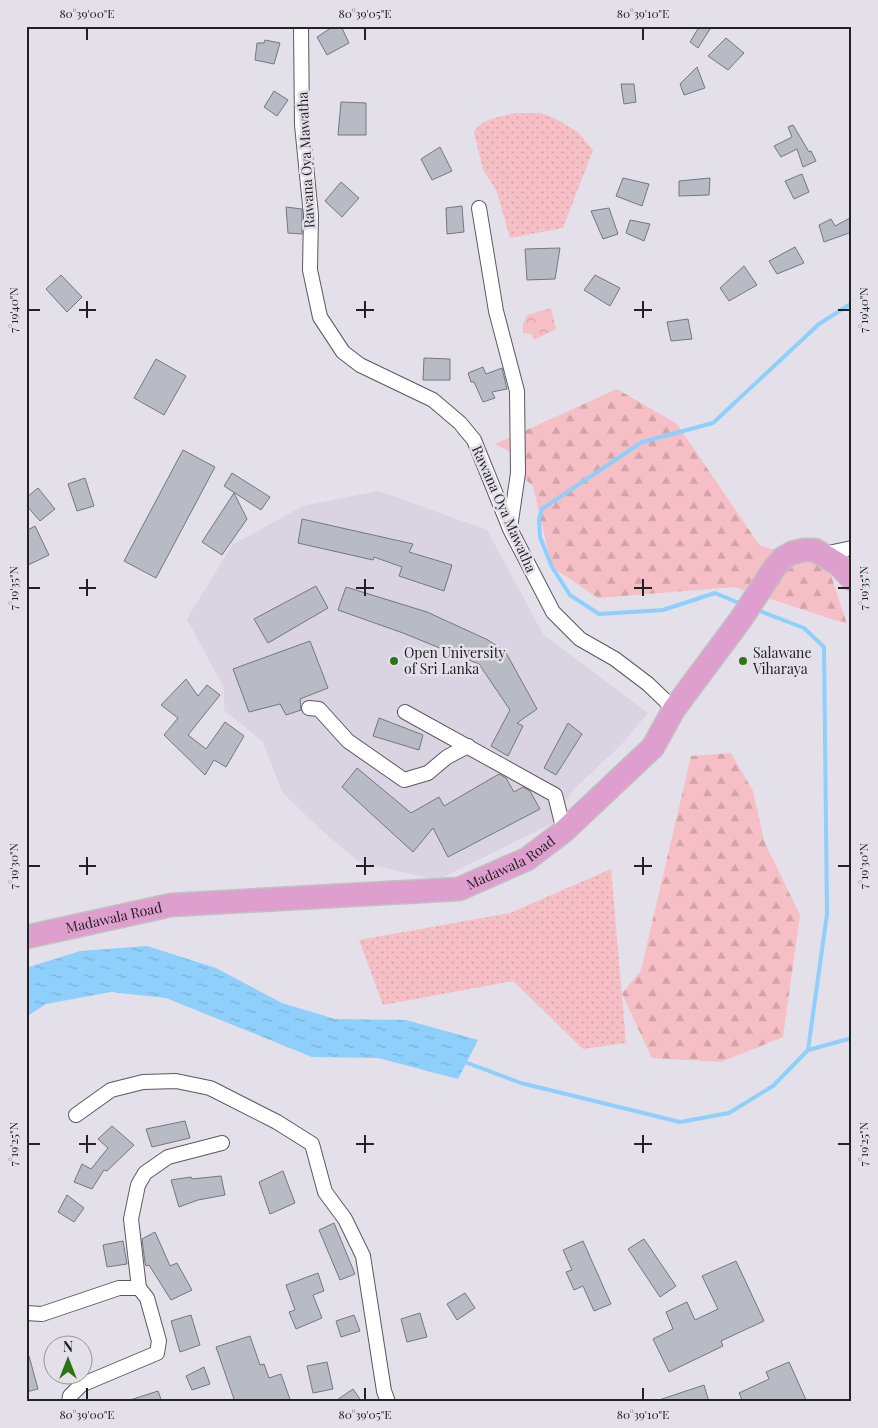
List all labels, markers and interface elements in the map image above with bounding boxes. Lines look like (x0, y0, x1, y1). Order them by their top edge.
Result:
text: 80°39'00"E (59, 5, 115, 21)
text: 80°39'05"E (338, 5, 392, 21)
text: 80°39'10"E (617, 5, 669, 21)
street label: Rawana Oya Mawatha (292, 91, 319, 229)
text: 7°19'40"N (5, 287, 21, 333)
text: 7°19'40"N (855, 287, 871, 333)
street label: Rawana Oya Mawatha (468, 442, 541, 575)
text: 7°19'35"N (5, 566, 21, 610)
text: 7°19'35"N (855, 566, 871, 610)
place label: Open University of Sri Lanka (404, 643, 506, 678)
place label: Salawane Viharaya (752, 643, 812, 678)
marker: Open University of Sri Lanka (388, 655, 400, 667)
marker: Salawane Viharaya (737, 655, 749, 667)
street label: Madawala Road (463, 831, 559, 894)
text: 7°19'30"N (5, 842, 21, 889)
text: 7°19'30"N (855, 842, 871, 889)
street label: Madawala Road (64, 897, 164, 937)
text: 7°19'25"N (5, 1121, 21, 1166)
text: 7°19'25"N (855, 1121, 871, 1166)
north arrow (42, 1336, 92, 1386)
text: N (63, 1337, 73, 1356)
text: 80°39'00"E (59, 1406, 115, 1422)
text: 80°39'05"E (338, 1406, 392, 1422)
text: 80°39'10"E (617, 1406, 669, 1422)

